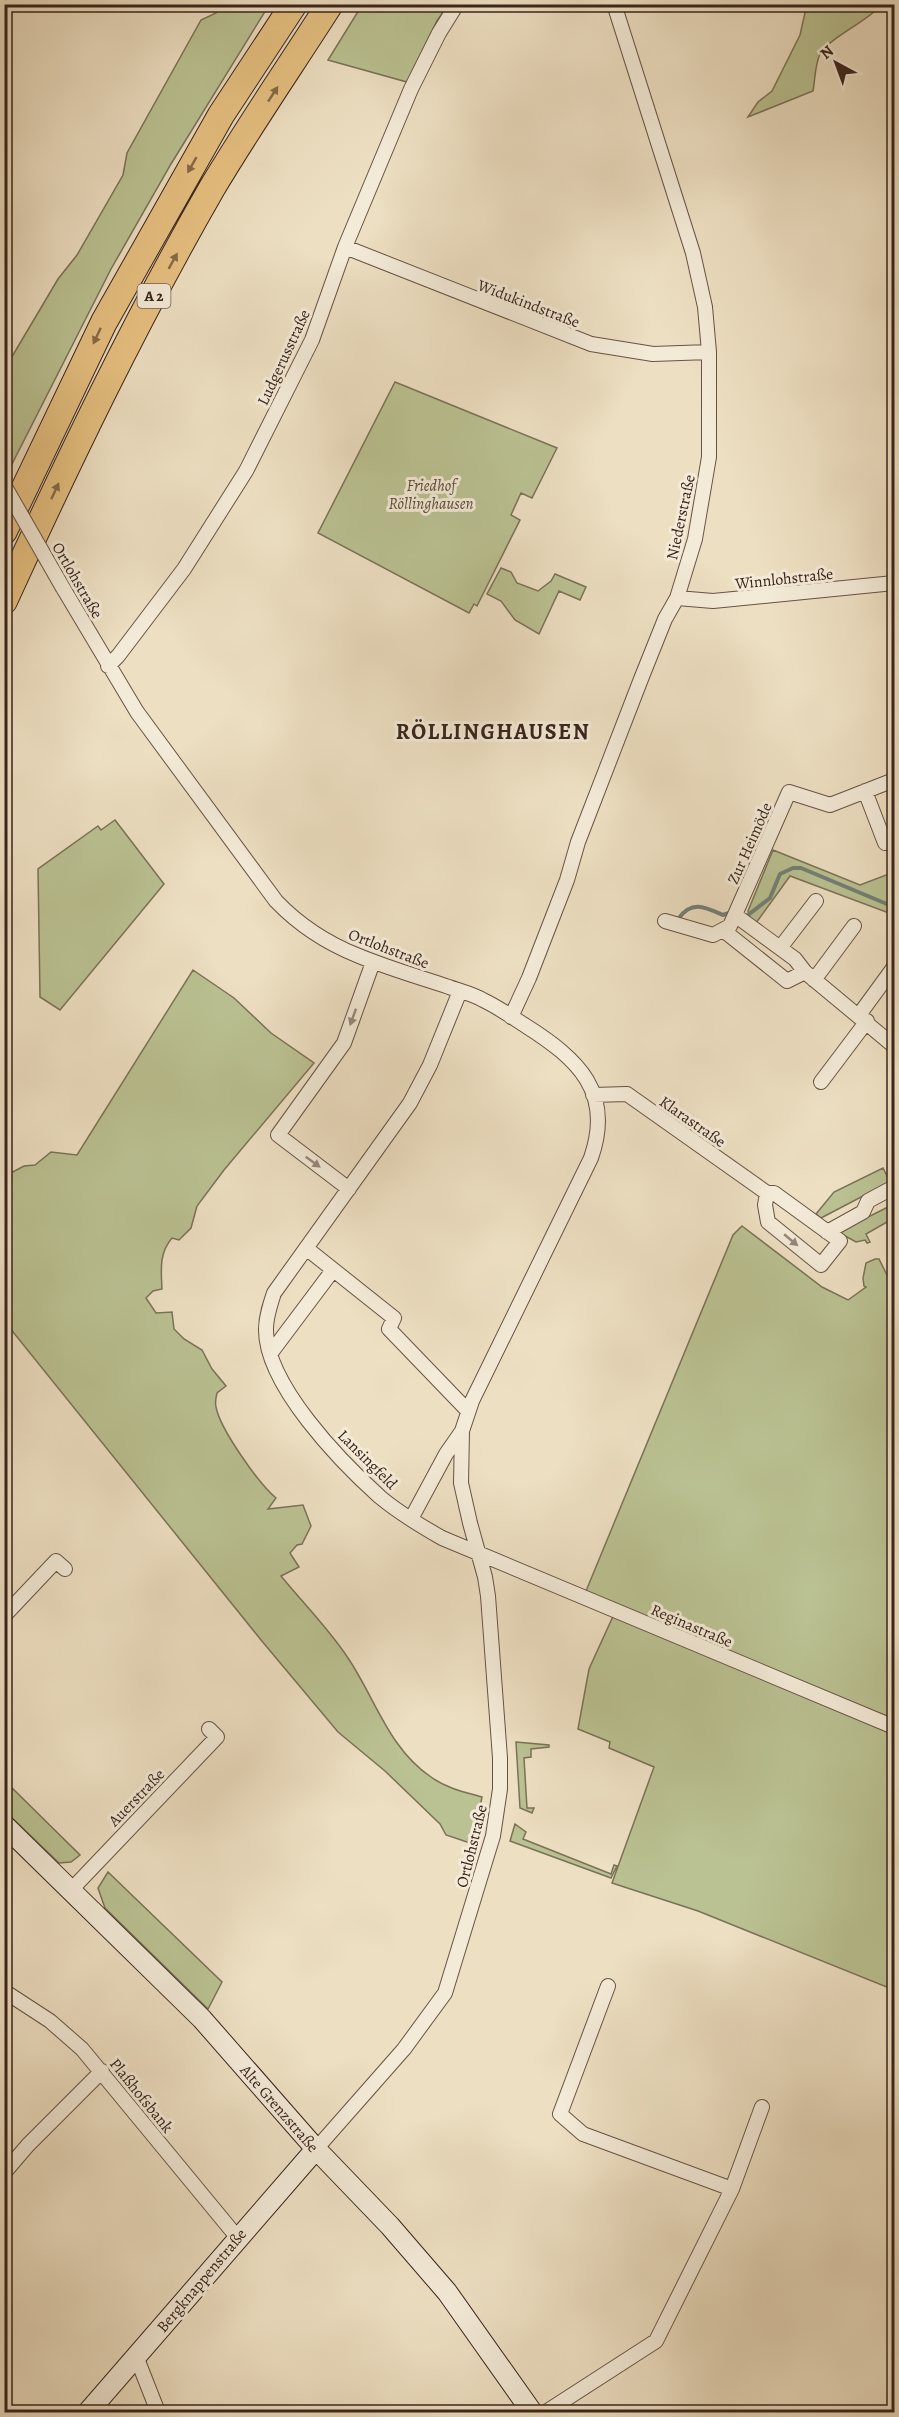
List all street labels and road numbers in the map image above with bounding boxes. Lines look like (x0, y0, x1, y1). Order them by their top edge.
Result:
street label: Widukindstraße (474, 274, 583, 333)
road number: A 2 (138, 284, 170, 308)
street label: Ludgerusstraße (252, 306, 316, 409)
street label: Niederstraße (661, 473, 701, 562)
street label: Ortlohstraße (46, 538, 108, 623)
street label: Winnlohstraße (733, 563, 834, 595)
street label: Zur Heimöde (722, 799, 778, 888)
street label: Ortlohstraße (345, 923, 432, 974)
street label: Klarastraße (655, 1091, 730, 1153)
street label: Lansingfeld (332, 1425, 402, 1495)
street label: Reginastraße (647, 1599, 736, 1653)
street label: Auerstraße (103, 1764, 170, 1832)
street label: Ortlohstraße (451, 1803, 493, 1890)
street label: Plaßhofsbank (104, 2054, 178, 2138)
street label: Alte Grenzstraße (234, 2059, 324, 2157)
street label: Bergknappenstraße (152, 2224, 252, 2337)

